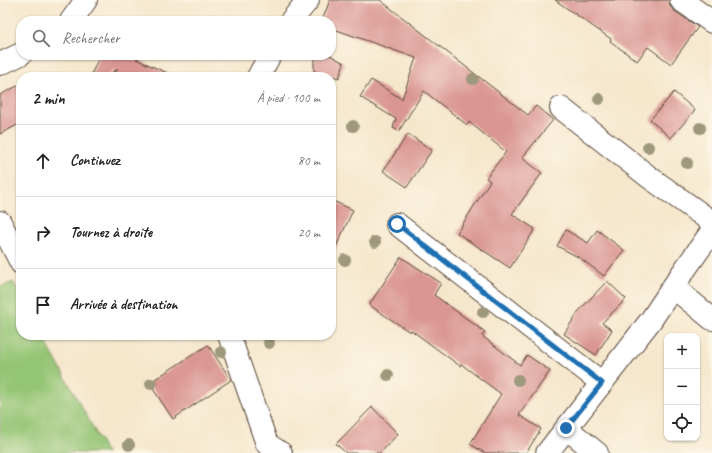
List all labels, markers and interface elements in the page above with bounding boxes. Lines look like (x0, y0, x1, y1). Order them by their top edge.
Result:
search box (16, 16, 336, 60)
icon: search (30, 27, 52, 49)
text: Rechercher (62, 29, 120, 48)
text: 2 min (32, 88, 65, 109)
text: À pied · 100 m (257, 90, 320, 106)
icon: ahead (32, 150, 54, 172)
text: Continuez (70, 151, 120, 170)
text: 80 m (298, 153, 320, 169)
route start (388, 215, 406, 233)
icon: right (32, 222, 54, 244)
text: Tournez à droite (70, 223, 152, 242)
text: 20 m (298, 225, 320, 241)
icon: arrive (32, 294, 54, 316)
text: Arrivée à destination (70, 295, 178, 314)
map controls (664, 333, 700, 441)
button: + (664, 333, 700, 369)
button: − (664, 369, 700, 405)
button: locate (664, 405, 700, 441)
route end (557, 419, 575, 437)

